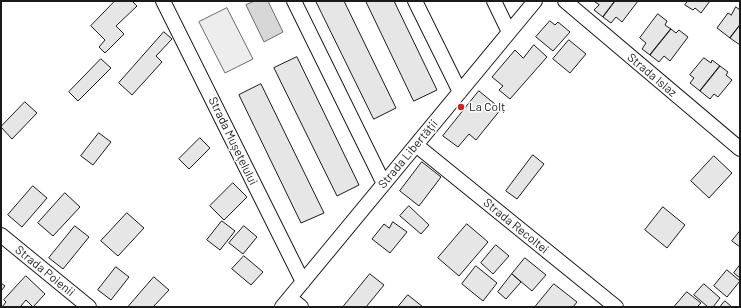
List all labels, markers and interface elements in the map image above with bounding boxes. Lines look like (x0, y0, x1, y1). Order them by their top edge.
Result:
street label: Strada Islaz (624, 50, 680, 100)
street label: Strada Mușețelului (205, 95, 261, 187)
place label: La Colț (469, 100, 505, 114)
marker: La Colț (456, 102, 466, 112)
street label: Strada Libertății (375, 117, 441, 191)
street label: Strada Recoltei (480, 195, 552, 257)
street label: Strada Poienii (12, 243, 78, 299)

